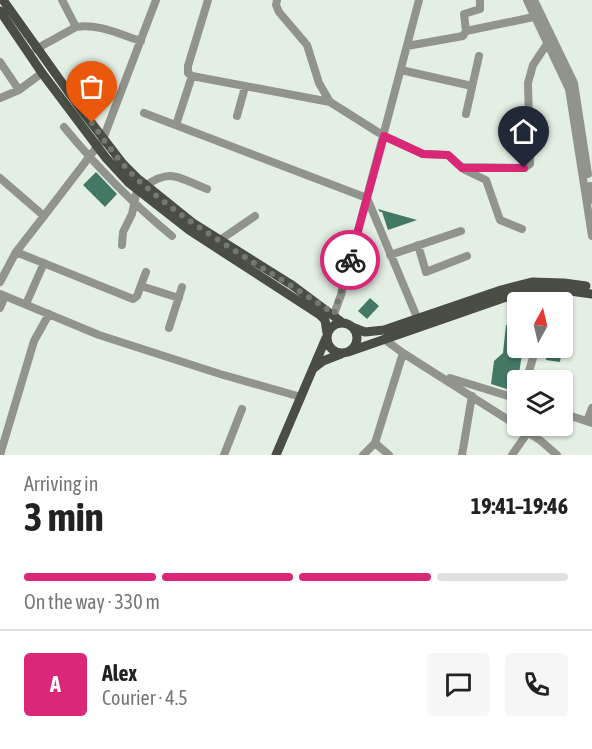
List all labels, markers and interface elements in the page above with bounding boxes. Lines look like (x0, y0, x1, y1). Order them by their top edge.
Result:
pin (66, 61, 117, 123)
icon: bag (75, 70, 108, 103)
pin (498, 106, 549, 168)
icon: home (507, 115, 540, 148)
courier (320, 230, 380, 290)
icon: bike (334, 244, 367, 277)
north arrow (507, 292, 573, 358)
map controls (507, 292, 573, 436)
button: layers (507, 370, 573, 436)
text: Arriving in (24, 472, 98, 495)
text: 19:41–19:46 (471, 493, 568, 519)
text: 3 min (24, 495, 104, 539)
text: On the way · 330 m (24, 590, 160, 613)
button: chat (427, 653, 490, 716)
button: phone (505, 653, 568, 716)
text: Alex (102, 660, 137, 686)
text: A (50, 671, 61, 697)
text: Courier · 4.5 (102, 686, 188, 709)

